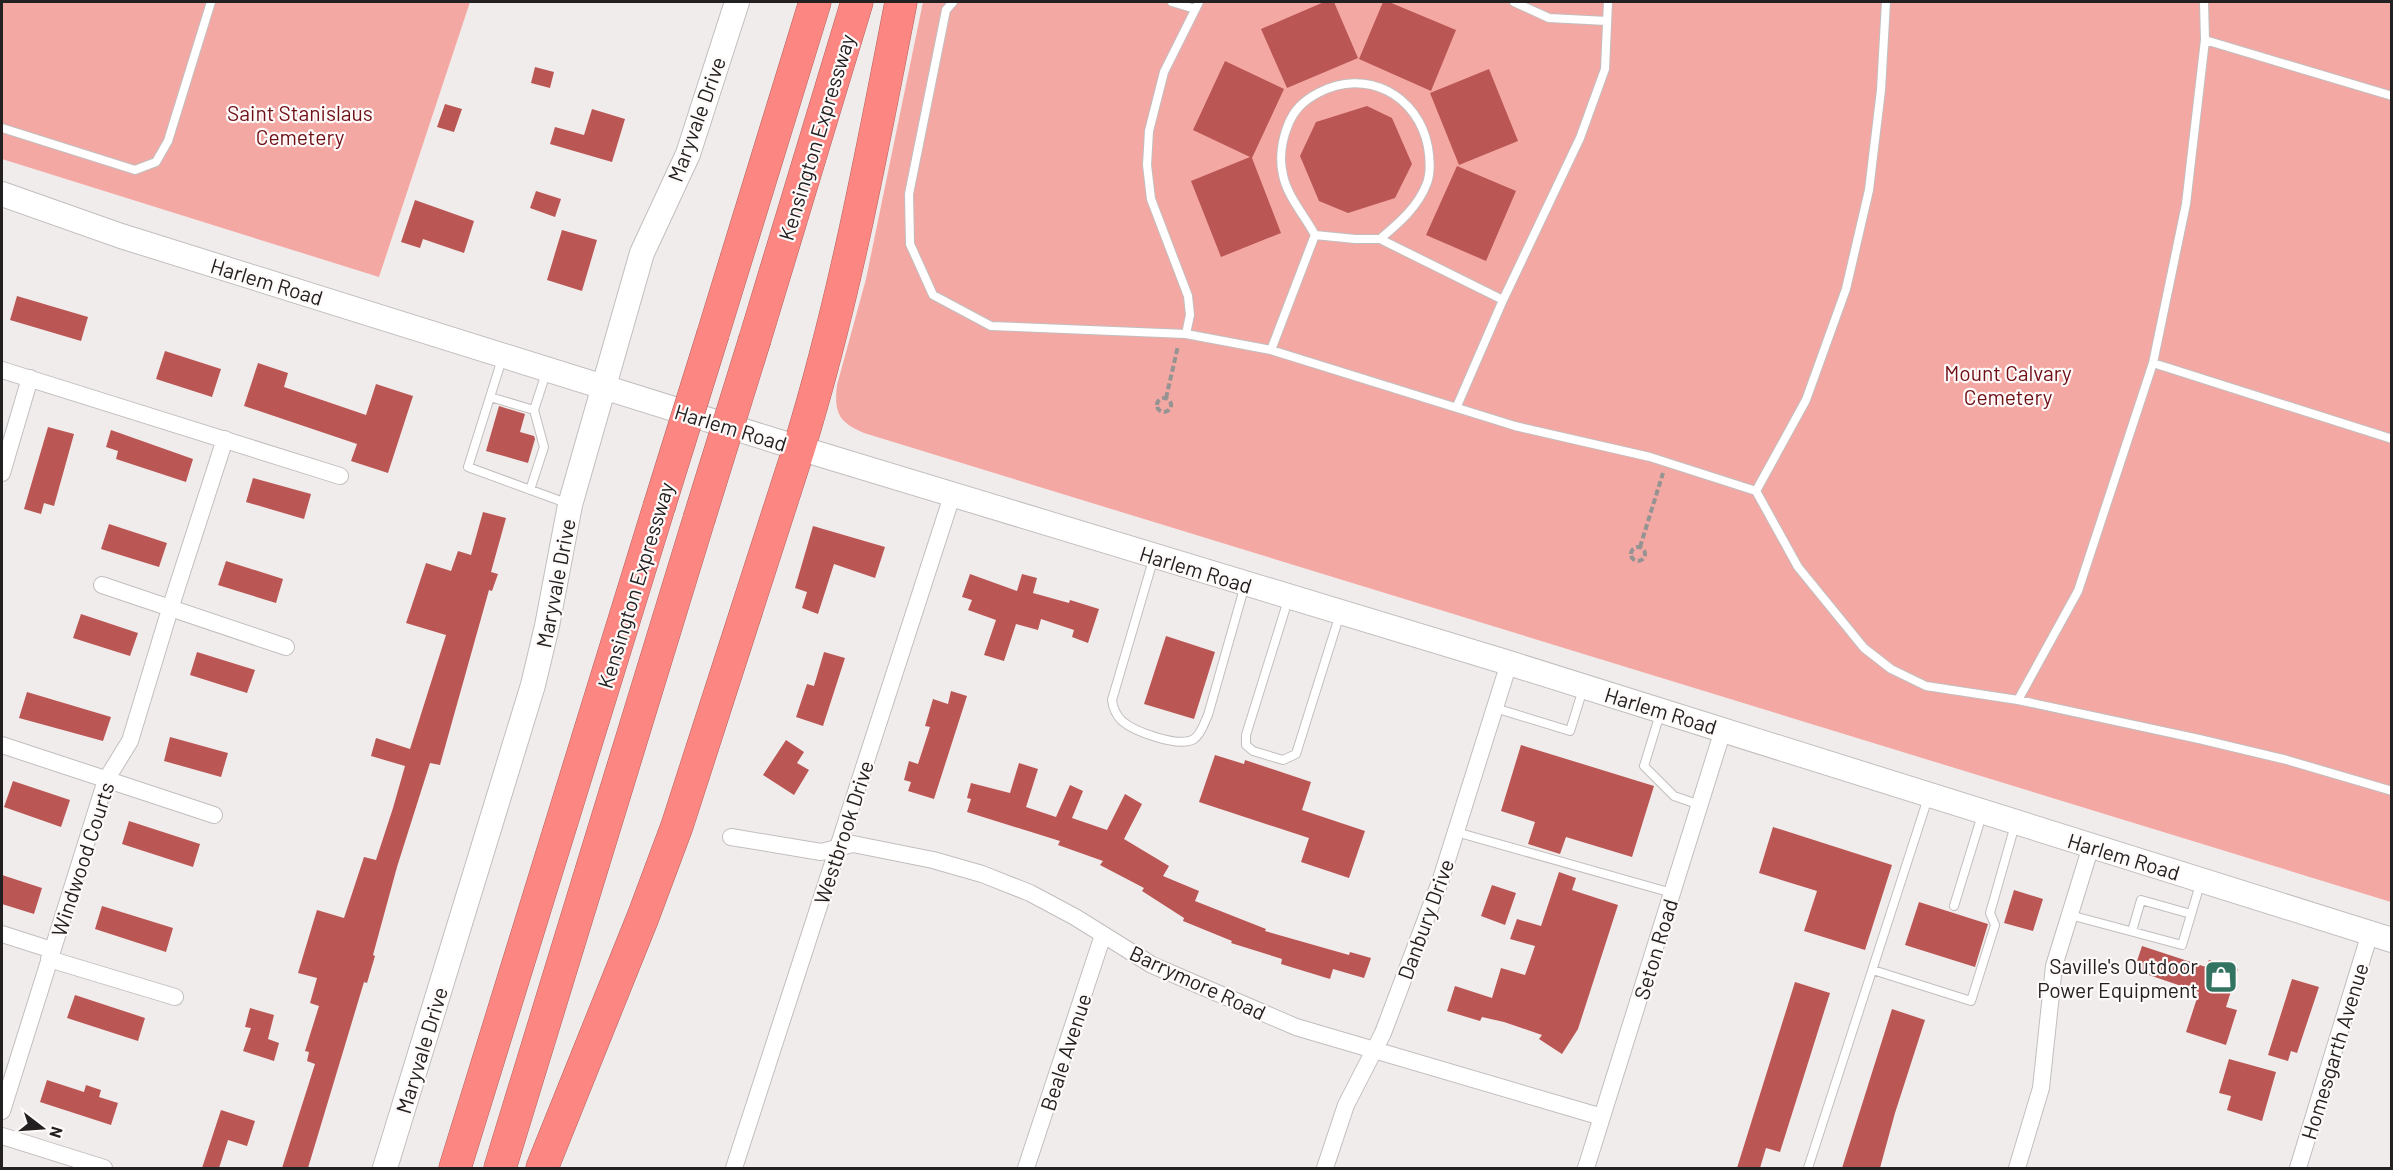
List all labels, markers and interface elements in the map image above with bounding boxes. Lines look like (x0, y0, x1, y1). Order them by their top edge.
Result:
street label: Kensington Expressway (773, 30, 859, 243)
street label: Maryvale Drive (662, 53, 730, 185)
park label: Saint Stanislaus Cemetery (227, 100, 373, 149)
street label: Harlem Road (208, 252, 326, 310)
park label: Mount Calvary Cemetery (1944, 360, 2072, 409)
street label: Harlem Road (672, 398, 790, 456)
street label: Kensington Expressway (592, 478, 678, 691)
street label: Maryvale Drive (530, 516, 580, 650)
street label: Harlem Road (1137, 540, 1255, 598)
street label: Harlem Road (1602, 681, 1720, 739)
street label: Westbrook Drive (808, 757, 878, 907)
street label: Windwood Courts (45, 779, 119, 939)
street label: Harlem Road (2065, 827, 2183, 885)
street label: Danbury Drive (1392, 855, 1458, 983)
street label: Seton Road (1628, 896, 1682, 1002)
street label: Barrymore Road (1126, 940, 1270, 1024)
place label: Saville's Outdoor Power Equipment (2037, 953, 2198, 1002)
shop icon: Saville's Outdoor Power Equipment (2203, 959, 2239, 995)
street label: Homesgarth Avenue (2295, 960, 2373, 1142)
street label: Maryvale Drive (390, 984, 452, 1116)
street label: Beale Avenue (1034, 990, 1096, 1114)
north arrow (12, 1098, 72, 1158)
text: N (46, 1125, 67, 1140)

